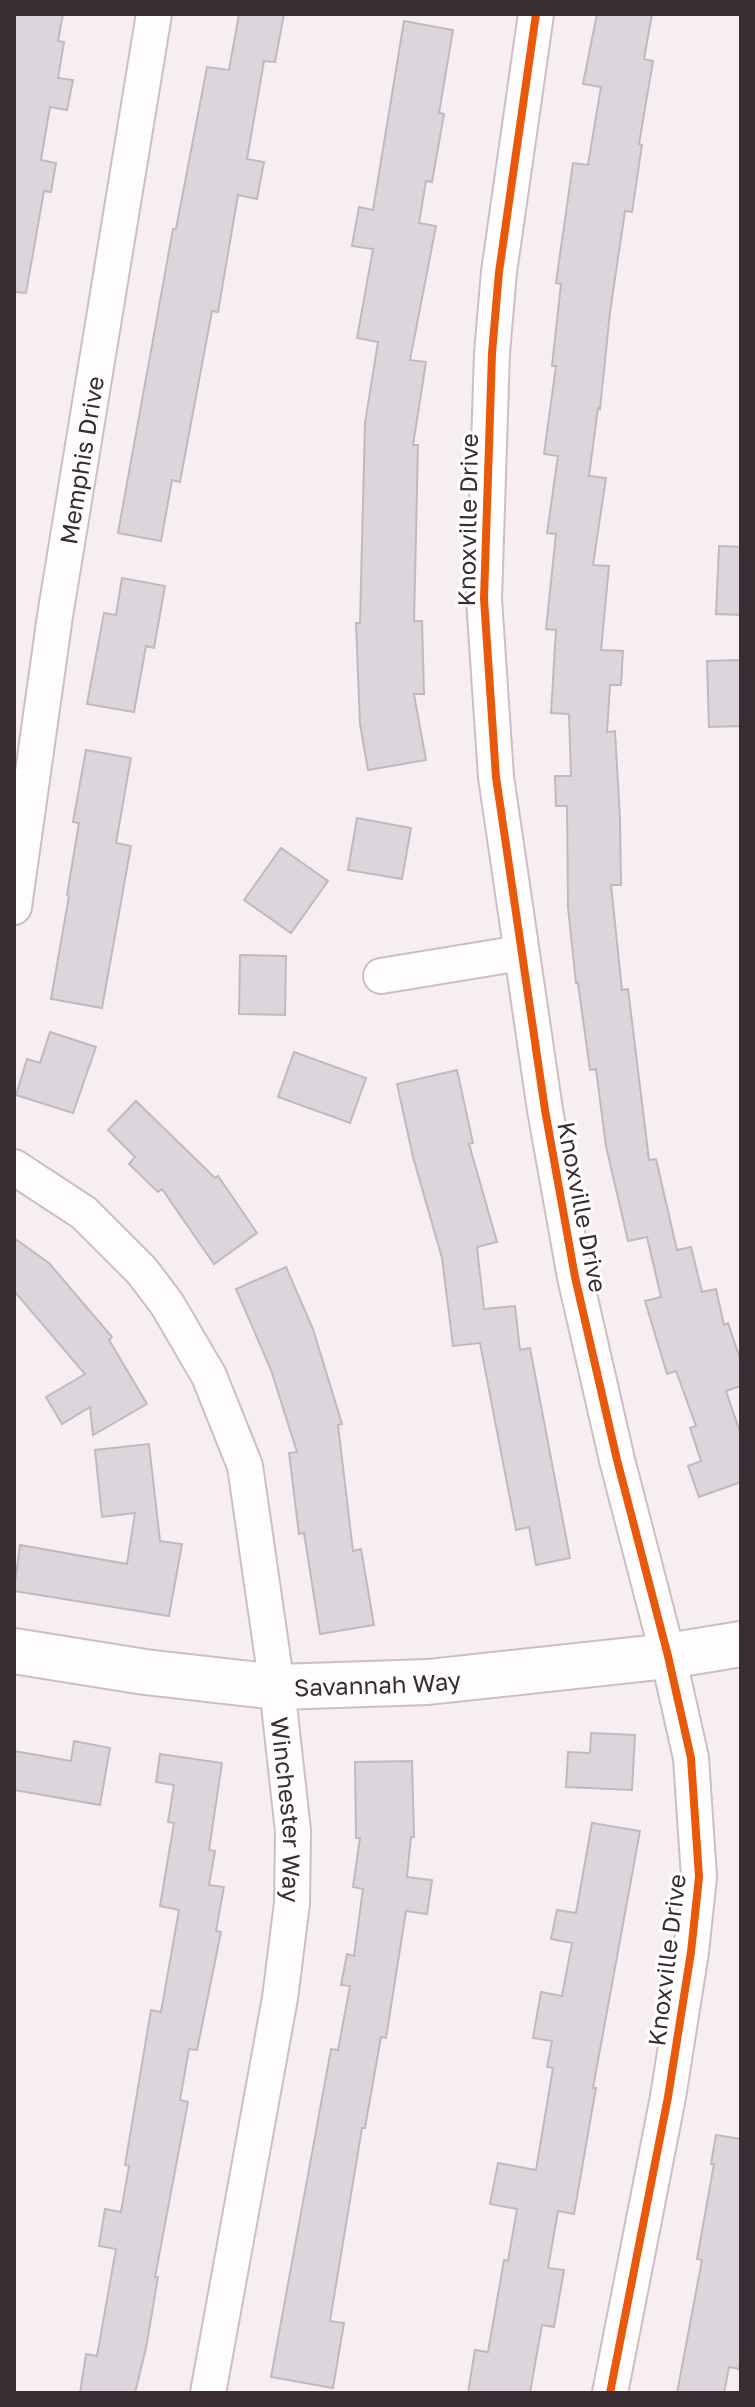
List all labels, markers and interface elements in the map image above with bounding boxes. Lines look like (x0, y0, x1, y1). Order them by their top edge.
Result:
street label: Memphis Drive (53, 374, 109, 546)
street label: Knoxville Drive (451, 433, 483, 607)
street label: Knoxville Drive (552, 1119, 614, 1295)
street label: Savannah Way (293, 1664, 462, 1701)
street label: Winchester Way (266, 1715, 308, 1903)
street label: Knoxville Drive (641, 1872, 691, 2048)

